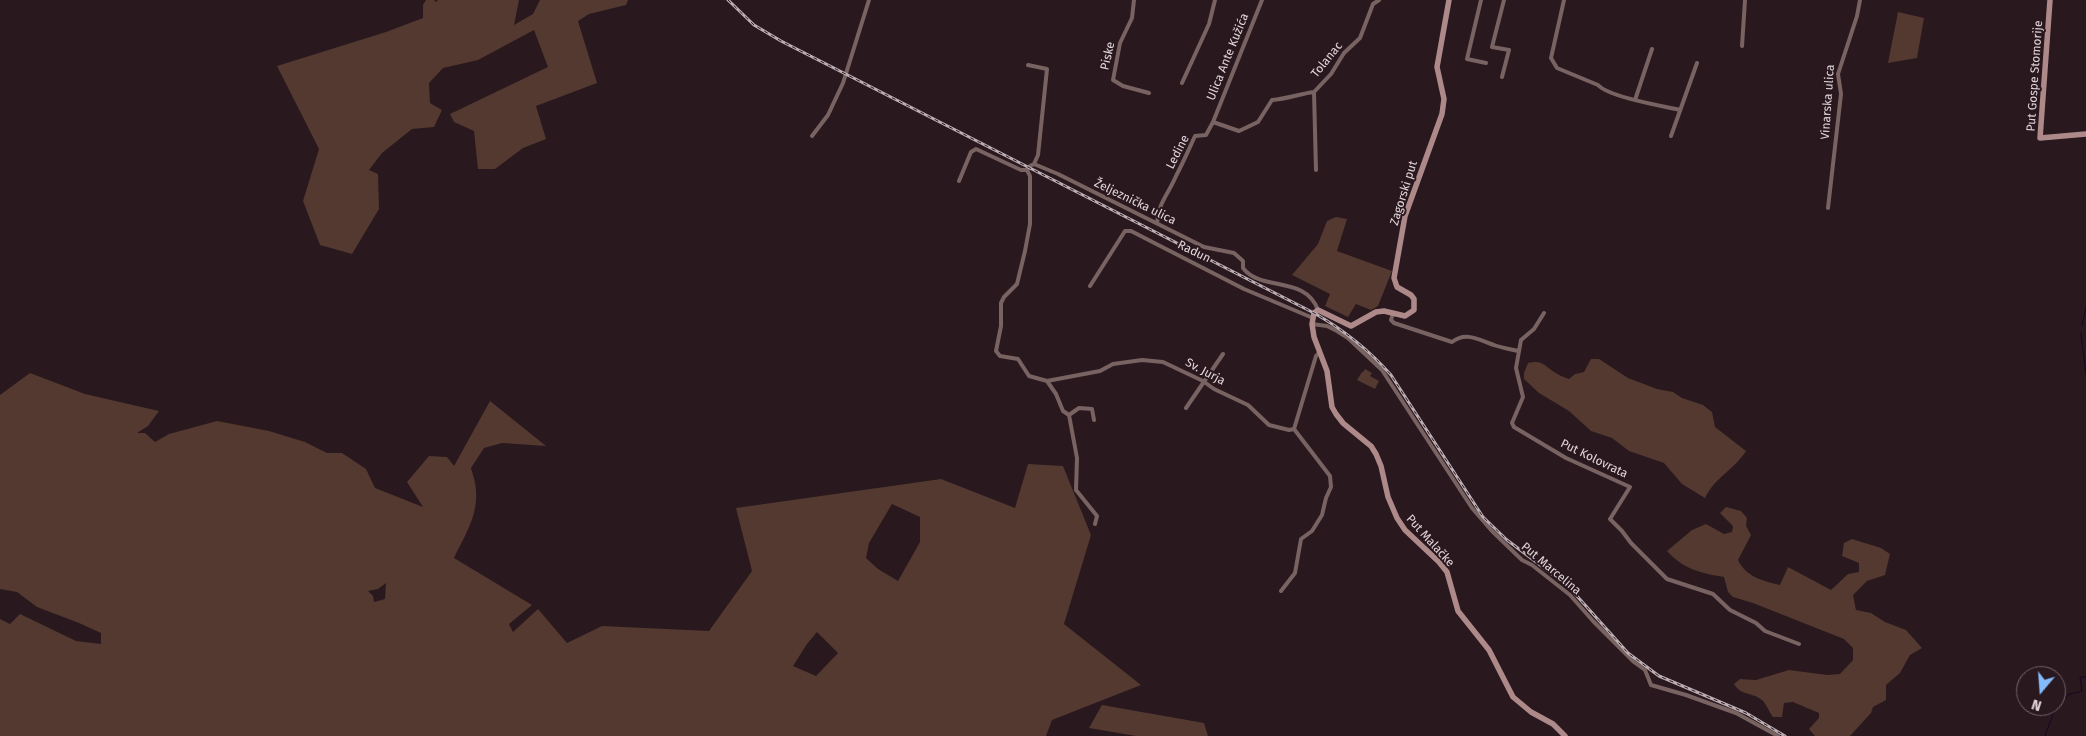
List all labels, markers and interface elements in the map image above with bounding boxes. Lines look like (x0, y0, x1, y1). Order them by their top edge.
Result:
street label: Ulica Ante Kužića (1204, 11, 1252, 103)
street label: Put Gospe Stomorije (2024, 20, 2046, 132)
street label: Tolanac (1308, 39, 1346, 81)
street label: Piske (1098, 40, 1118, 72)
street label: Vinarska ulica (1818, 64, 1838, 140)
street label: Ledine (1163, 133, 1193, 171)
street label: Zagorski put (1387, 159, 1421, 227)
street label: Željeznička ulica (1092, 176, 1178, 228)
street label: Radun (1175, 238, 1213, 266)
street label: Sv. Jurja (1183, 356, 1227, 388)
street label: Put Kolovrata (1558, 437, 1630, 481)
street label: Put Malačke (1403, 512, 1457, 570)
street label: Put Marcelina (1518, 540, 1584, 598)
north arrow (2016, 666, 2066, 716)
text: N (2029, 695, 2044, 714)

